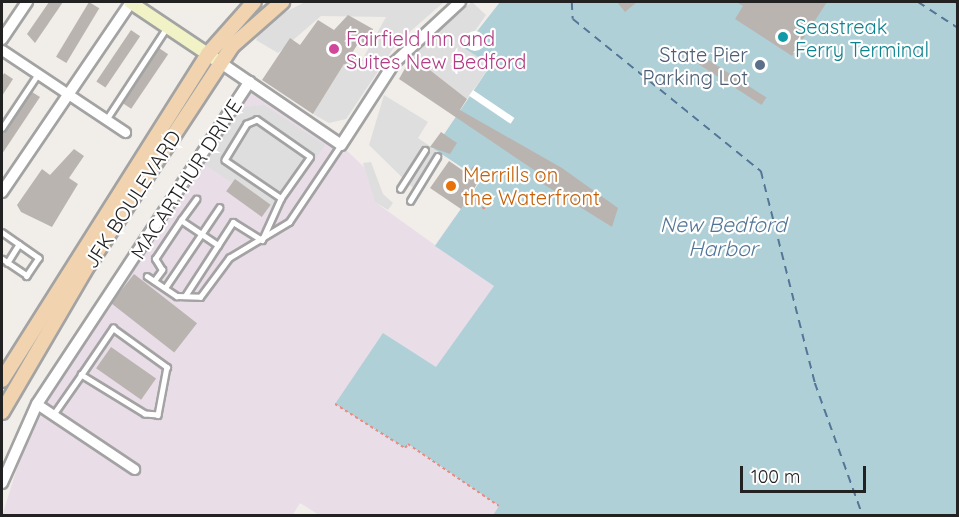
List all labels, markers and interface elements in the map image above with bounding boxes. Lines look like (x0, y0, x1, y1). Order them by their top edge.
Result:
place label: Seastreak Ferry Terminal (795, 14, 929, 61)
place label: Fairfield Inn and Suites New Bedford (346, 26, 526, 73)
marker: Seastreak Ferry Terminal (776, 30, 790, 44)
marker: Fairfield Inn and Suites New Bedford (327, 42, 341, 56)
place label: State Pier Parking Lot (642, 42, 748, 89)
marker: State Pier Parking Lot (753, 58, 767, 72)
street label: MACARTHUR DRIVE (125, 95, 247, 263)
street label: JFK BOULEVARD (78, 126, 186, 272)
place label: Merrills on the Waterfront (463, 162, 600, 209)
marker: Merrills on the Waterfront (444, 179, 458, 193)
water label: New Bedford Harbor (660, 211, 786, 261)
scale bar (743, 454, 869, 492)
text: 100 m (751, 465, 800, 488)

